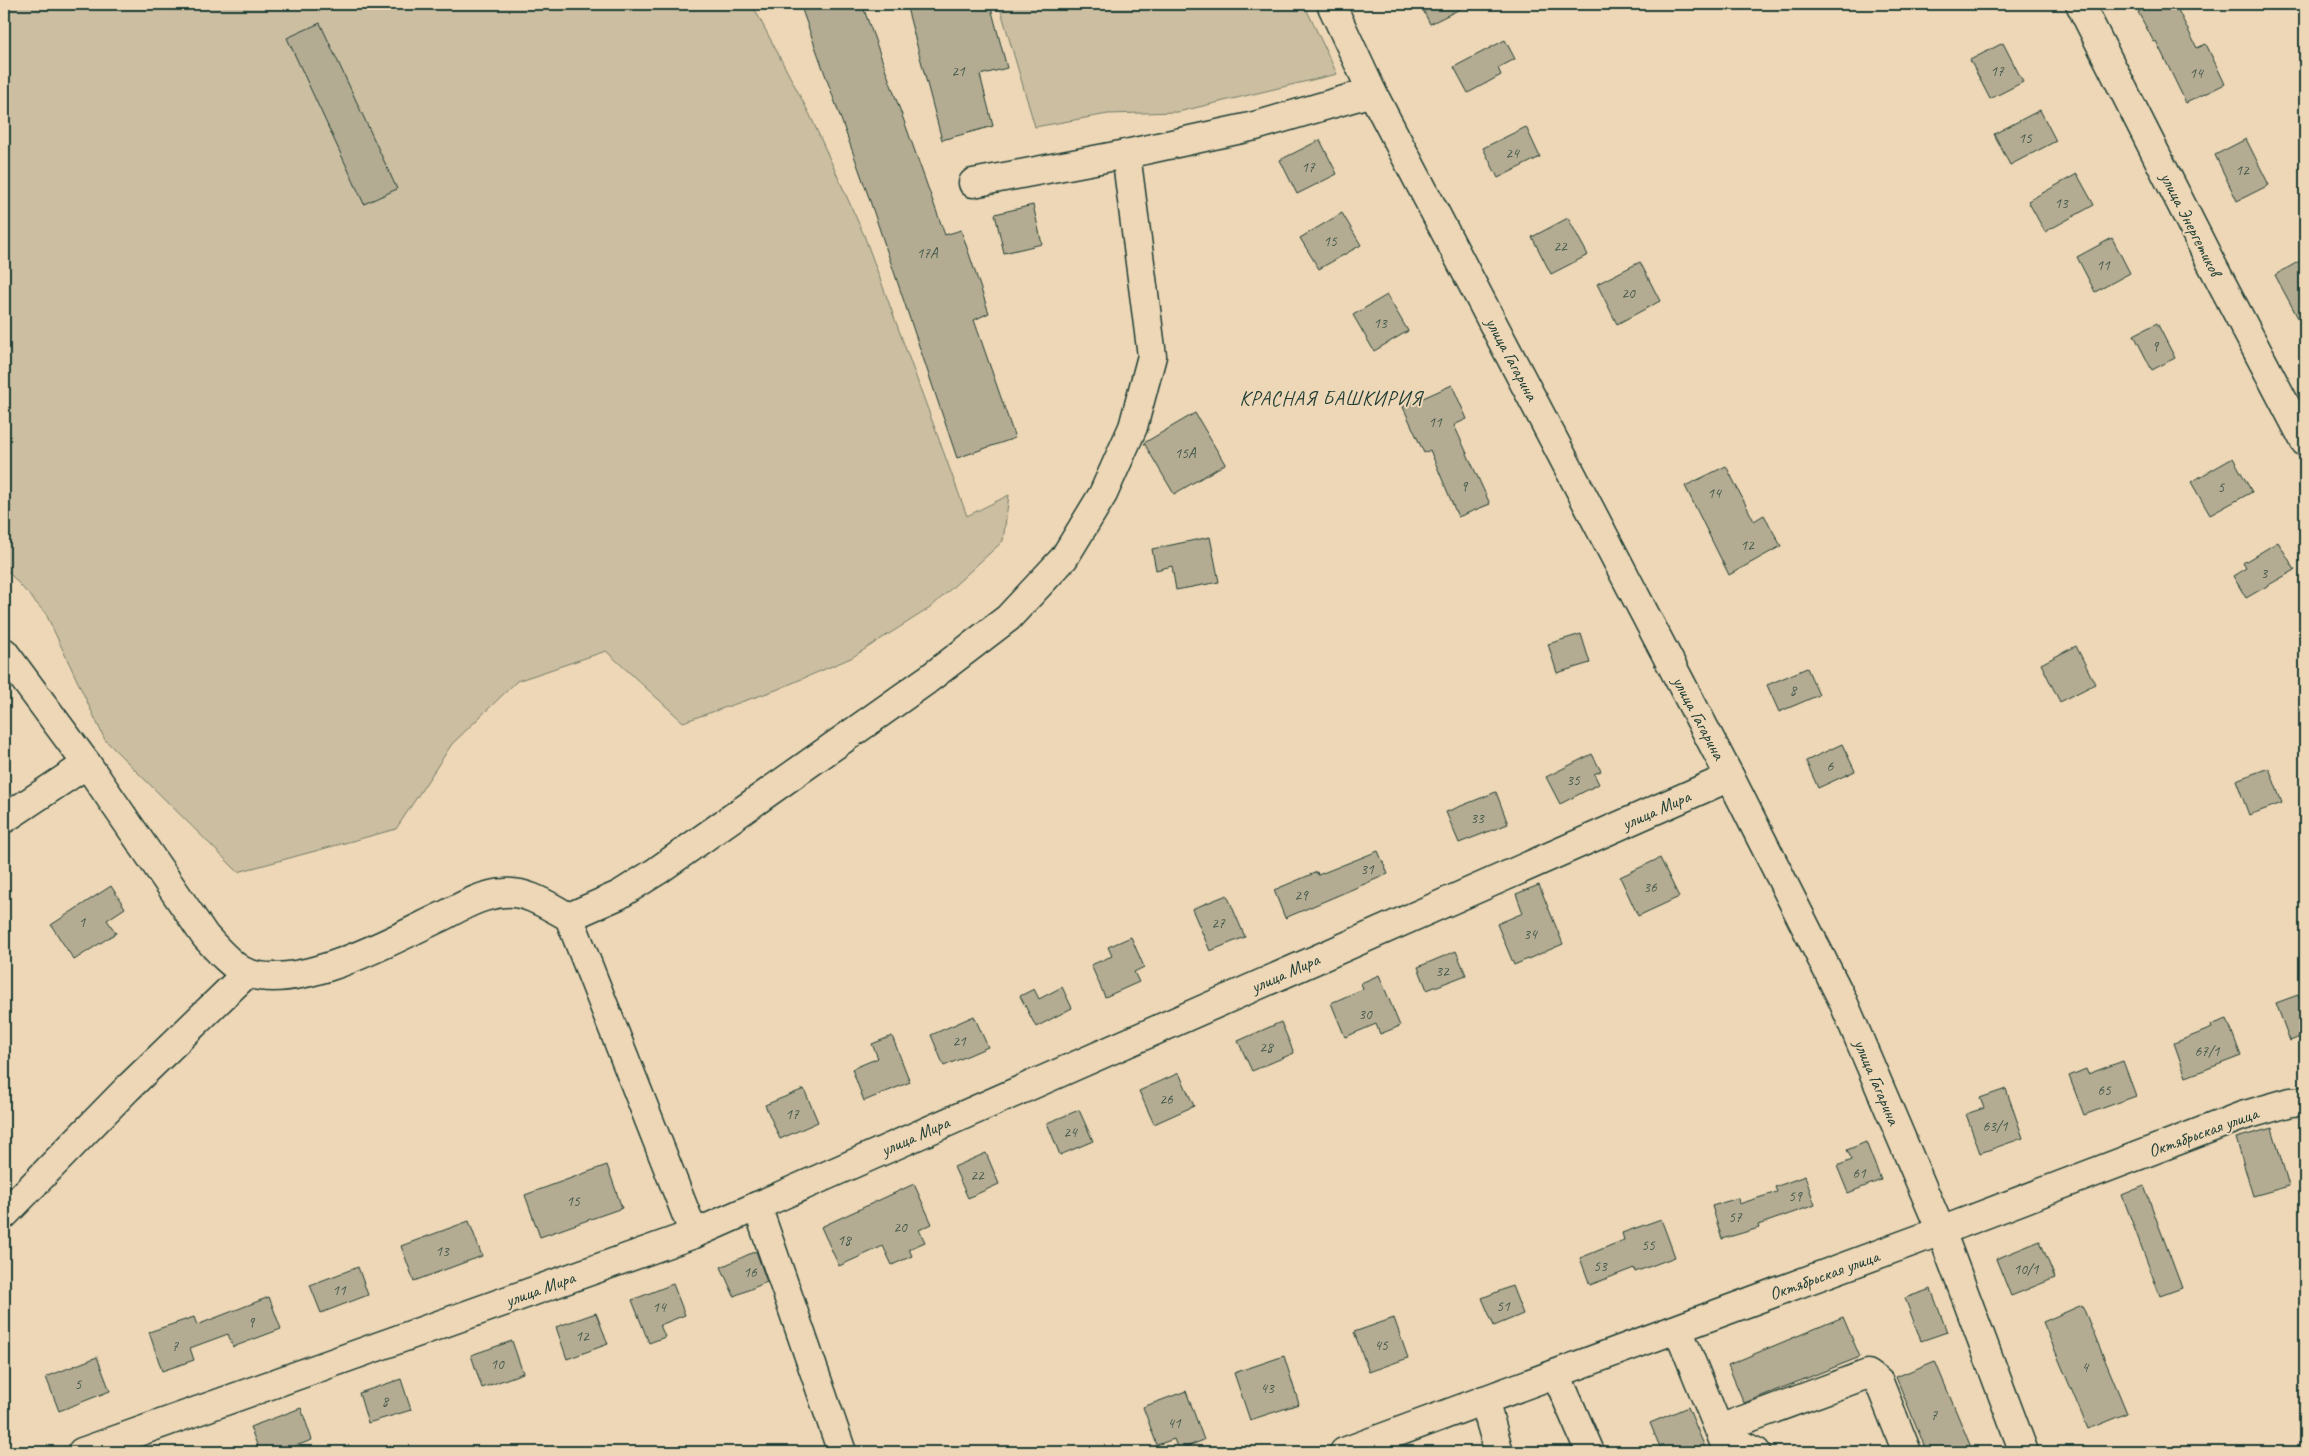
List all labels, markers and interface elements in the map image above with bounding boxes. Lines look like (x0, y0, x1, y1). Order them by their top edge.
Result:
house number: 21 (951, 62, 966, 81)
house number: 17 (1990, 62, 2005, 81)
house number: 14 (2189, 64, 2204, 83)
house number: 15 (2018, 129, 2033, 148)
house number: 24 (1505, 144, 1520, 163)
house number: 17 (1301, 158, 1316, 177)
house number: 12 (2235, 161, 2250, 180)
street label: улица Энергетиков (2155, 168, 2228, 282)
house number: 13 (2054, 194, 2069, 213)
house number: 15 (1323, 232, 1338, 251)
house number: 22 (1553, 237, 1568, 256)
house number: 17А (916, 244, 939, 263)
house number: 11 (2096, 256, 2111, 275)
house number: 20 (1621, 284, 1636, 303)
street label: улица Гагарина (1480, 313, 1544, 405)
house number: 13 (1373, 314, 1388, 333)
house number: 9 (2152, 337, 2160, 356)
district label: КРАСНАЯ БАШКИРИЯ (1240, 386, 1425, 411)
house number: 11 (1428, 413, 1443, 432)
house number: 15А (1174, 444, 1197, 463)
house number: 9 (1461, 477, 1469, 496)
house number: 5 (2218, 478, 2226, 497)
house number: 14 (1707, 484, 1722, 503)
house number: 12 (1740, 536, 1755, 555)
house number: 3 (2261, 564, 2269, 583)
street label: улица Гагарина (1667, 672, 1731, 764)
house number: 8 (1790, 681, 1798, 700)
house number: 6 (1827, 757, 1835, 776)
house number: 35 (1566, 771, 1581, 790)
street label: улица Мира (1618, 785, 1695, 835)
house number: 33 (1470, 809, 1485, 828)
house number: 31 (1360, 860, 1375, 879)
house number: 36 (1643, 878, 1658, 897)
house number: 29 (1294, 886, 1309, 905)
house number: 1 (79, 913, 87, 932)
house number: 27 (1211, 914, 1226, 933)
house number: 34 (1523, 925, 1538, 944)
street label: улица Мира (1247, 948, 1324, 998)
house number: 32 (1435, 962, 1450, 981)
house number: 30 (1358, 1005, 1373, 1024)
house number: 21 (952, 1032, 967, 1051)
street label: улица Гагарина (1849, 1035, 1905, 1129)
house number: 28 (1259, 1038, 1274, 1057)
house number: 67/1 (2194, 1042, 2221, 1061)
house number: 65 (2097, 1081, 2112, 1100)
house number: 26 (1159, 1090, 1174, 1109)
street label: Октябрьская улица (2145, 1101, 2262, 1162)
house number: 17 (785, 1105, 800, 1124)
street label: улица Мира (877, 1111, 954, 1161)
house number: 63/1 (1982, 1117, 2009, 1136)
house number: 24 (1063, 1123, 1078, 1142)
house number: 61 (1852, 1164, 1867, 1183)
house number: 22 (970, 1166, 985, 1185)
house number: 59 (1788, 1187, 1803, 1206)
house number: 15 (566, 1192, 581, 1211)
house number: 57 (1728, 1208, 1743, 1227)
house number: 20 (893, 1218, 908, 1237)
house number: 18 (837, 1231, 852, 1250)
house number: 55 (1641, 1236, 1656, 1255)
house number: 13 (435, 1242, 450, 1261)
street label: Октябрьская улица (1766, 1244, 1883, 1305)
house number: 53 (1593, 1257, 1608, 1276)
house number: 10/1 (2013, 1260, 2040, 1279)
house number: 16 (743, 1263, 758, 1282)
street label: улица Мира (501, 1266, 579, 1312)
house number: 11 (332, 1281, 347, 1300)
house number: 51 (1496, 1297, 1511, 1316)
house number: 14 (652, 1298, 667, 1317)
house number: 9 (248, 1313, 256, 1332)
house number: 12 (575, 1327, 590, 1346)
house number: 45 (1374, 1336, 1389, 1355)
house number: 7 (172, 1337, 180, 1356)
house number: 10 (490, 1355, 505, 1374)
house number: 4 (2082, 1358, 2090, 1377)
house number: 5 (75, 1375, 83, 1394)
house number: 43 (1260, 1379, 1275, 1398)
house number: 8 (382, 1392, 390, 1411)
house number: 7 (1931, 1406, 1939, 1425)
house number: 41 (1167, 1414, 1182, 1433)

